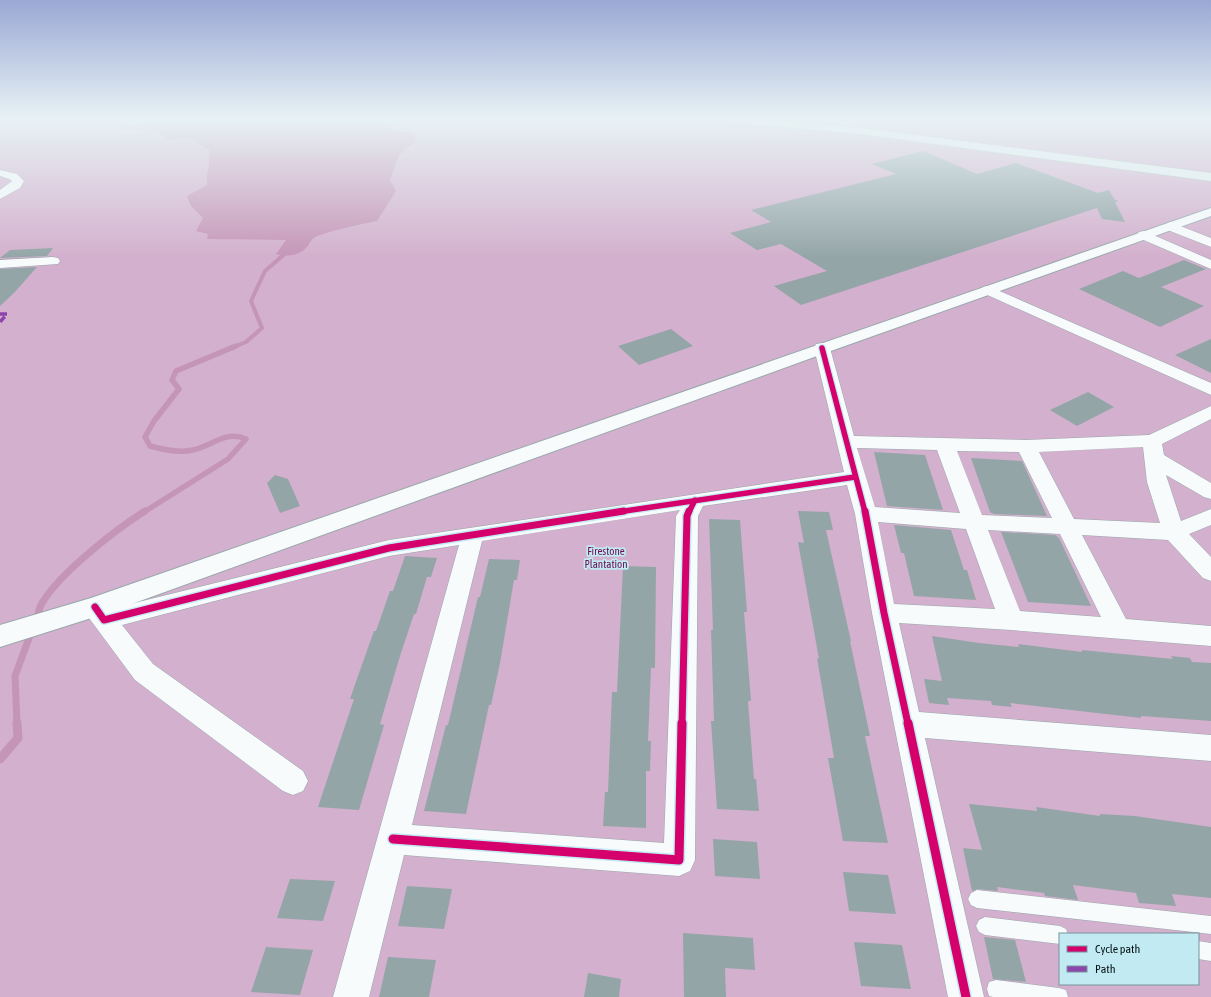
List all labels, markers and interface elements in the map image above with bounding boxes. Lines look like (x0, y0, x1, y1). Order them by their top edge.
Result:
park label: Firestone Plantation (584, 545, 628, 570)
legend (1059, 933, 1199, 985)
text: Cycle path (1095, 942, 1140, 956)
text: Path (1095, 962, 1116, 976)

